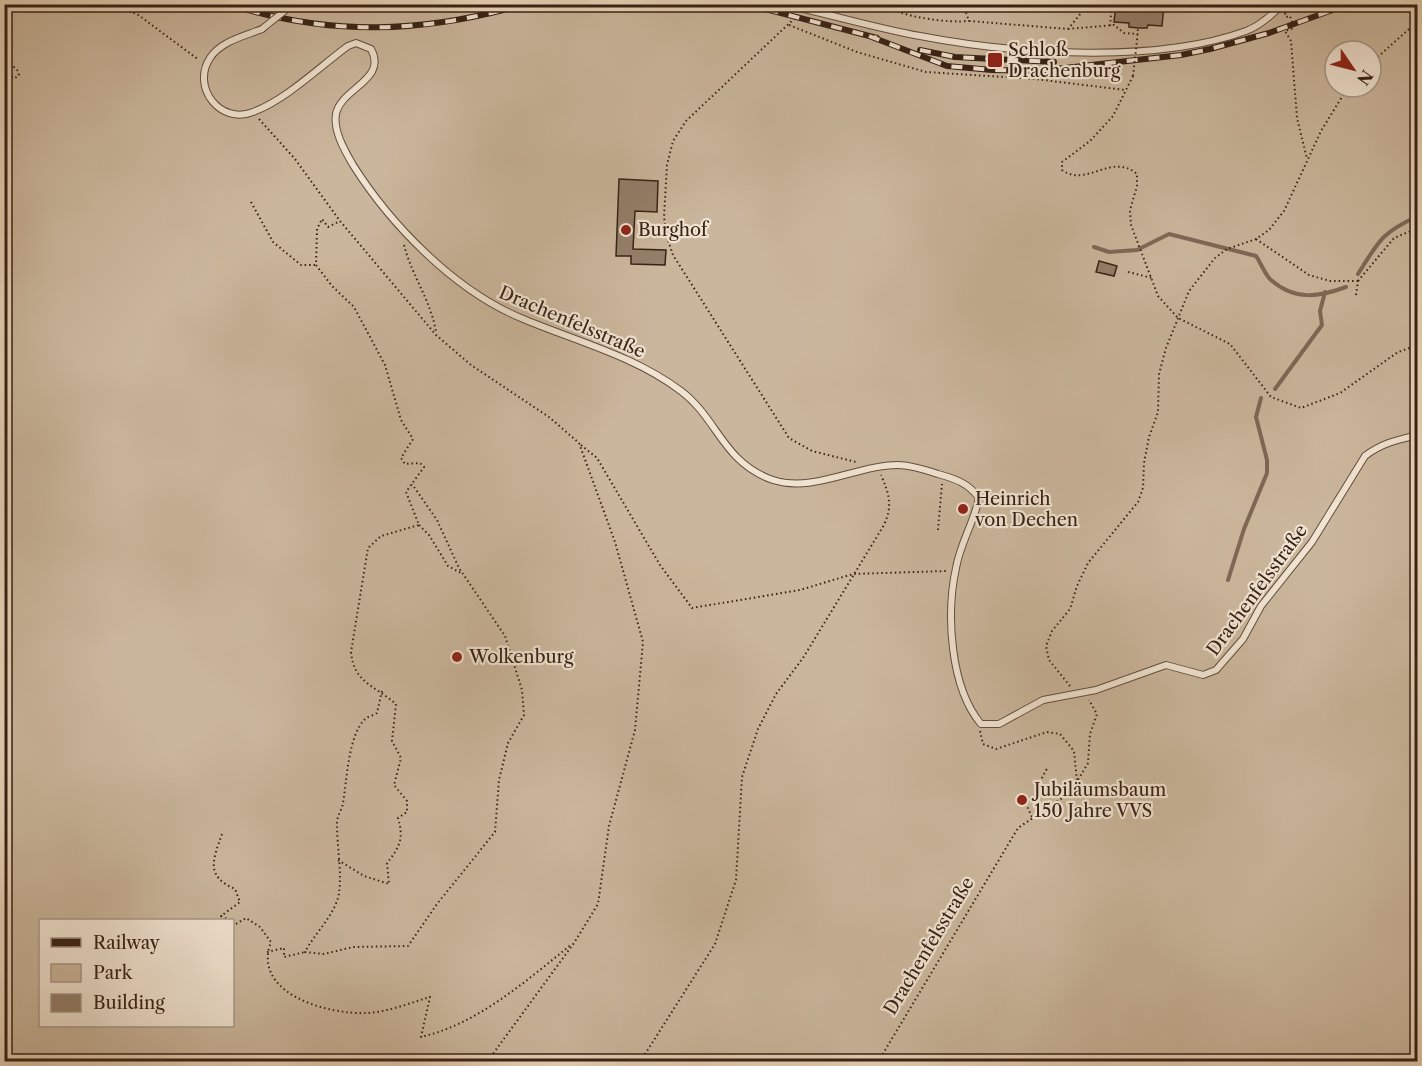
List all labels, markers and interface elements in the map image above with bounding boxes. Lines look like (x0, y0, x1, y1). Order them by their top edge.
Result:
place label: Schloß Drachenburg (1008, 39, 1121, 82)
north arrow (1323, 39, 1383, 99)
marker: Schloß Drachenburg (986, 51, 1004, 69)
text: N (1353, 66, 1377, 89)
place label: Burghof (638, 219, 710, 241)
marker: Burghof (619, 223, 633, 237)
street label: Drachenfelsstraße (496, 281, 648, 363)
place label: Heinrich von Dechen (974, 488, 1078, 531)
marker: Heinrich von Dechen (956, 502, 970, 516)
street label: Drachenfelsstraße (1202, 520, 1312, 660)
place label: Wolkenburg (468, 646, 574, 668)
marker: Wolkenburg (450, 650, 464, 664)
place label: Jubiläumsbaum 150 Jahre VVS (1031, 779, 1167, 822)
marker: Jubiläumsbaum 150 Jahre VVS (1015, 793, 1029, 807)
street label: Drachenfelsstraße (879, 873, 979, 1019)
legend (39, 919, 234, 1027)
text: Railway (93, 932, 161, 954)
text: Park (93, 962, 134, 984)
text: Building (93, 992, 165, 1014)

